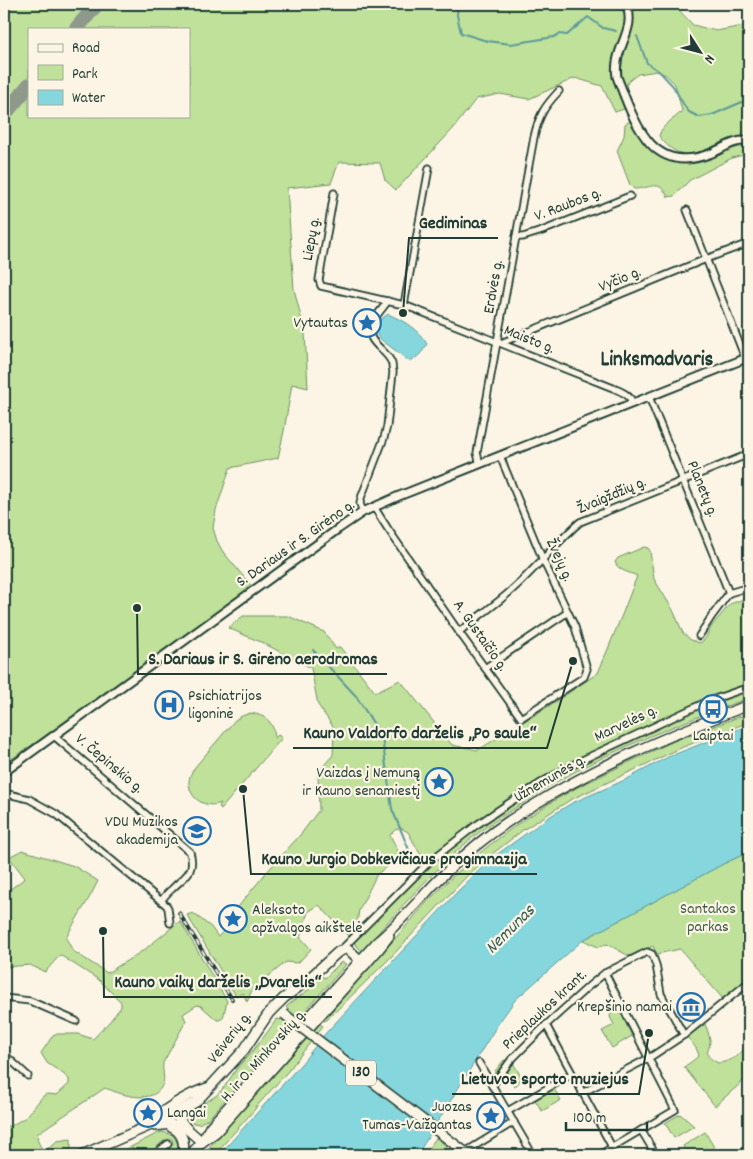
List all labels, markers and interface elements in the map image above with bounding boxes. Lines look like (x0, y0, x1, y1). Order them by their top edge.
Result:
legend (28, 28, 190, 118)
north arrow (676, 28, 726, 78)
text: Road (72, 38, 100, 60)
text: N (699, 50, 719, 67)
text: Park (72, 64, 98, 86)
text: Water (72, 88, 106, 110)
street label: V. Raubos g. (531, 182, 605, 228)
callout: Gediminas (409, 205, 498, 238)
text: Gediminas (419, 212, 488, 237)
street label: Liepų g. (297, 215, 327, 263)
street label: Erdvės g. (478, 258, 510, 316)
street label: Vyčio g. (595, 261, 645, 299)
place icon: Vytautas (352, 308, 382, 338)
place label: Vytautas (293, 312, 348, 335)
street label: Maisto g. (500, 319, 558, 361)
district label: Linksmadvaris (601, 346, 714, 376)
street label: Planetų g. (680, 457, 724, 521)
street label: Žvaigždžių g. (574, 471, 650, 521)
street label: S. Dariaus ir S. Girėno g. (232, 494, 360, 594)
street label: Žvejų g. (539, 535, 579, 585)
street label: A. Gustaičio g. (447, 595, 513, 677)
callout: S. Dariaus ir S. Girėno aerodromas (138, 641, 387, 674)
text: S. Dariaus ir S. Girėno aerodromas (148, 648, 378, 673)
place label: Psichiatrijos ligoninė (188, 685, 262, 726)
hospital icon: Psichiatrijos ligoninė (154, 690, 184, 720)
bus stop icon: Laiptai (698, 694, 728, 724)
street label: Marvelės g. (591, 699, 661, 749)
callout: Kauno Valdorfo darželis „Po saule“ (293, 715, 547, 748)
text: Kauno Valdorfo darželis „Po saule“ (303, 722, 537, 747)
place label: Laiptai (693, 725, 733, 748)
street label: V. Čepinskio g. (70, 728, 148, 800)
street label: Užnemunės g. (510, 749, 590, 809)
place label: Vaizdas į Nemuną ir Kauno senamiestį (302, 762, 420, 803)
place icon: Vaizdas į Nemuną ir Kauno senamiestį (424, 767, 454, 797)
place label: VDU Muzikos akademija (105, 811, 178, 852)
school or university icon: VDU Muzikos akademija (182, 816, 212, 846)
callout: Kauno Jurgio Dobkevičiaus progimnazija (251, 841, 537, 874)
text: Kauno Jurgio Dobkevičiaus progimnazija (261, 848, 527, 873)
park label: Santakos parkas (680, 898, 736, 939)
place label: Aleksoto apžvalgos aikštelė (252, 899, 363, 940)
water label: Nemunas (480, 899, 542, 961)
place icon: Aleksoto apžvalgos aikštelė (218, 904, 248, 934)
callout: Kauno vaikų darželis „Dvarelis“ (104, 964, 332, 997)
street label: Prieplaukos krant. (497, 964, 593, 1056)
text: Kauno vaikų darželis „Dvarelis“ (114, 971, 322, 996)
museum icon: Krepšinio namai (676, 992, 706, 1022)
place label: Krepšinio namai (577, 996, 672, 1019)
street label: H. ir O. Minkovskių g. (216, 1004, 312, 1108)
street label: Veiverių g. (202, 1007, 258, 1069)
road number: 130 (346, 1060, 376, 1086)
callout: Lietuvos sporto muziejus (452, 1061, 639, 1094)
text: Lietuvos sporto muziejus (461, 1068, 629, 1093)
place label: Juozas Tumas-Vaižgantas (362, 1096, 472, 1137)
place icon: Langai (133, 1098, 163, 1128)
scale bar (566, 1099, 647, 1131)
place icon: Juozas Tumas-Vaižgantas (476, 1101, 506, 1131)
place label: Langai (167, 1102, 206, 1125)
text: 100 m (573, 1108, 606, 1130)

